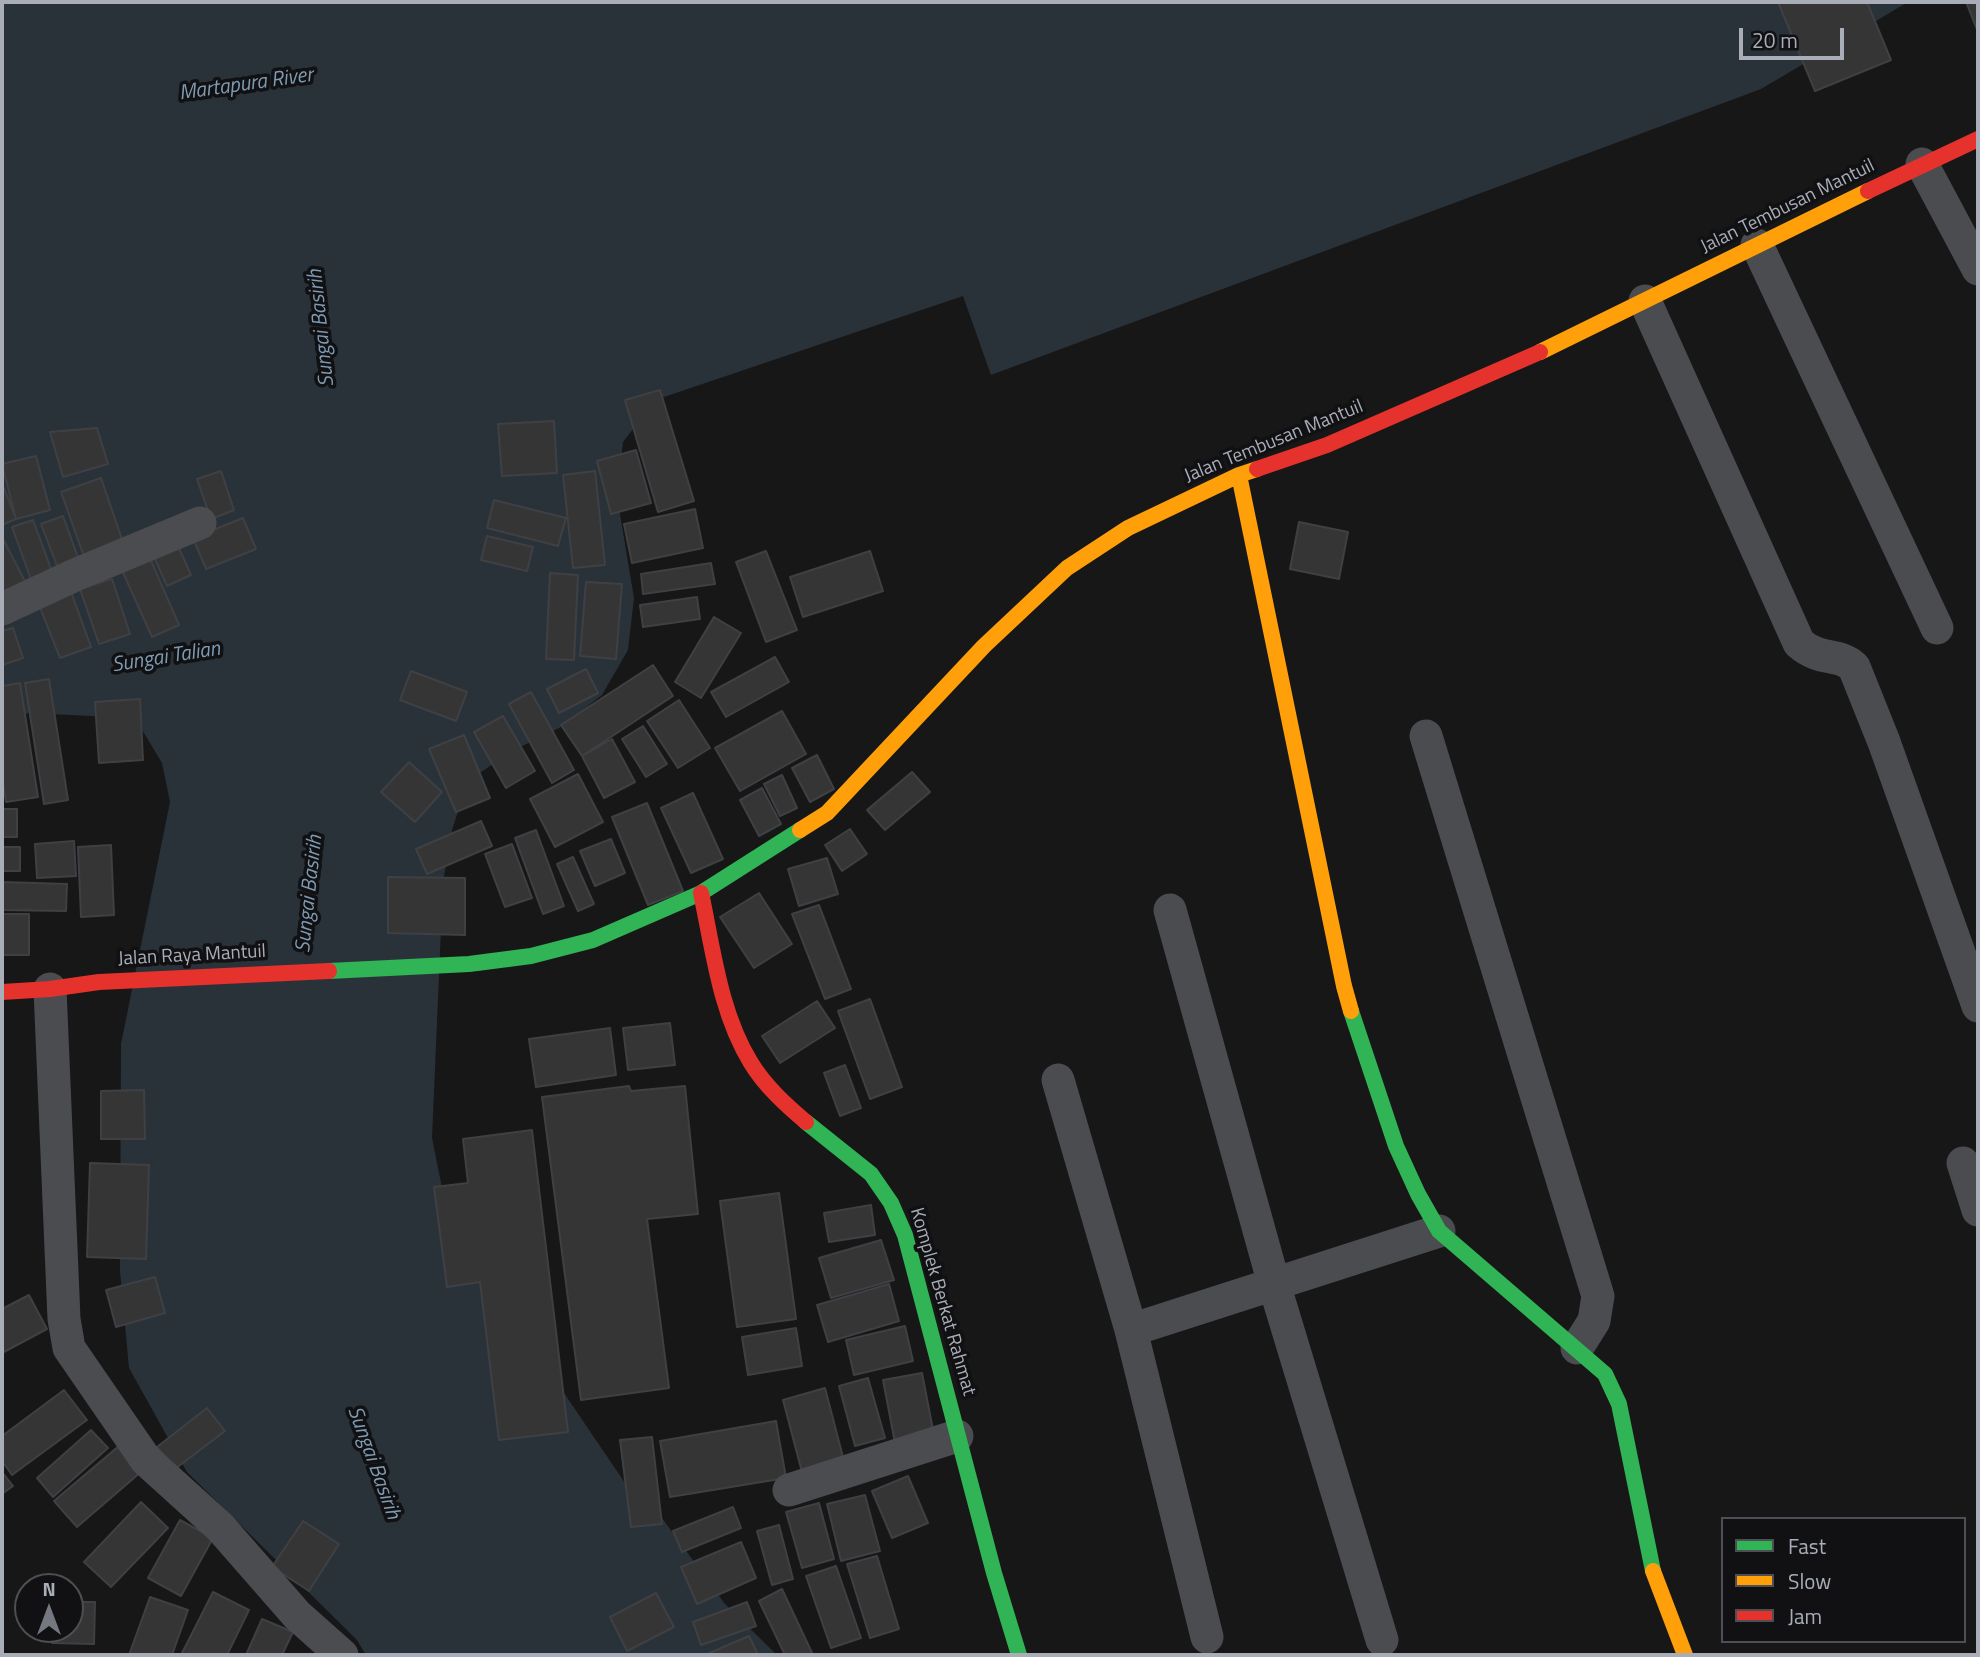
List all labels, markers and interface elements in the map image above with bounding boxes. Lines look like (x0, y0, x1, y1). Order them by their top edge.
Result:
scale bar (1742, 14, 1847, 58)
text: 20 m (1752, 24, 1798, 56)
water label: Martapura River (178, 63, 314, 107)
street label: Jalan Tembusan Mantuil (1697, 155, 1879, 259)
water label: Sungai Basirih (303, 268, 341, 388)
street label: Jalan Tembusan Mantuil (1181, 396, 1367, 488)
water label: Sungai Talian (110, 637, 222, 679)
water label: Sungai Basirih (291, 834, 329, 954)
street label: Jalan Raya Mantuil (117, 941, 267, 971)
street label: Komplek Berkat Rahmat (904, 1205, 980, 1399)
water label: Sungai Basirih (341, 1403, 405, 1523)
legend (1721, 1517, 1966, 1643)
text: Fast (1788, 1530, 1826, 1562)
text: Slow (1788, 1565, 1831, 1597)
north arrow (14, 1573, 84, 1643)
text: N (42, 1574, 56, 1603)
text: Jam (1788, 1600, 1822, 1632)

